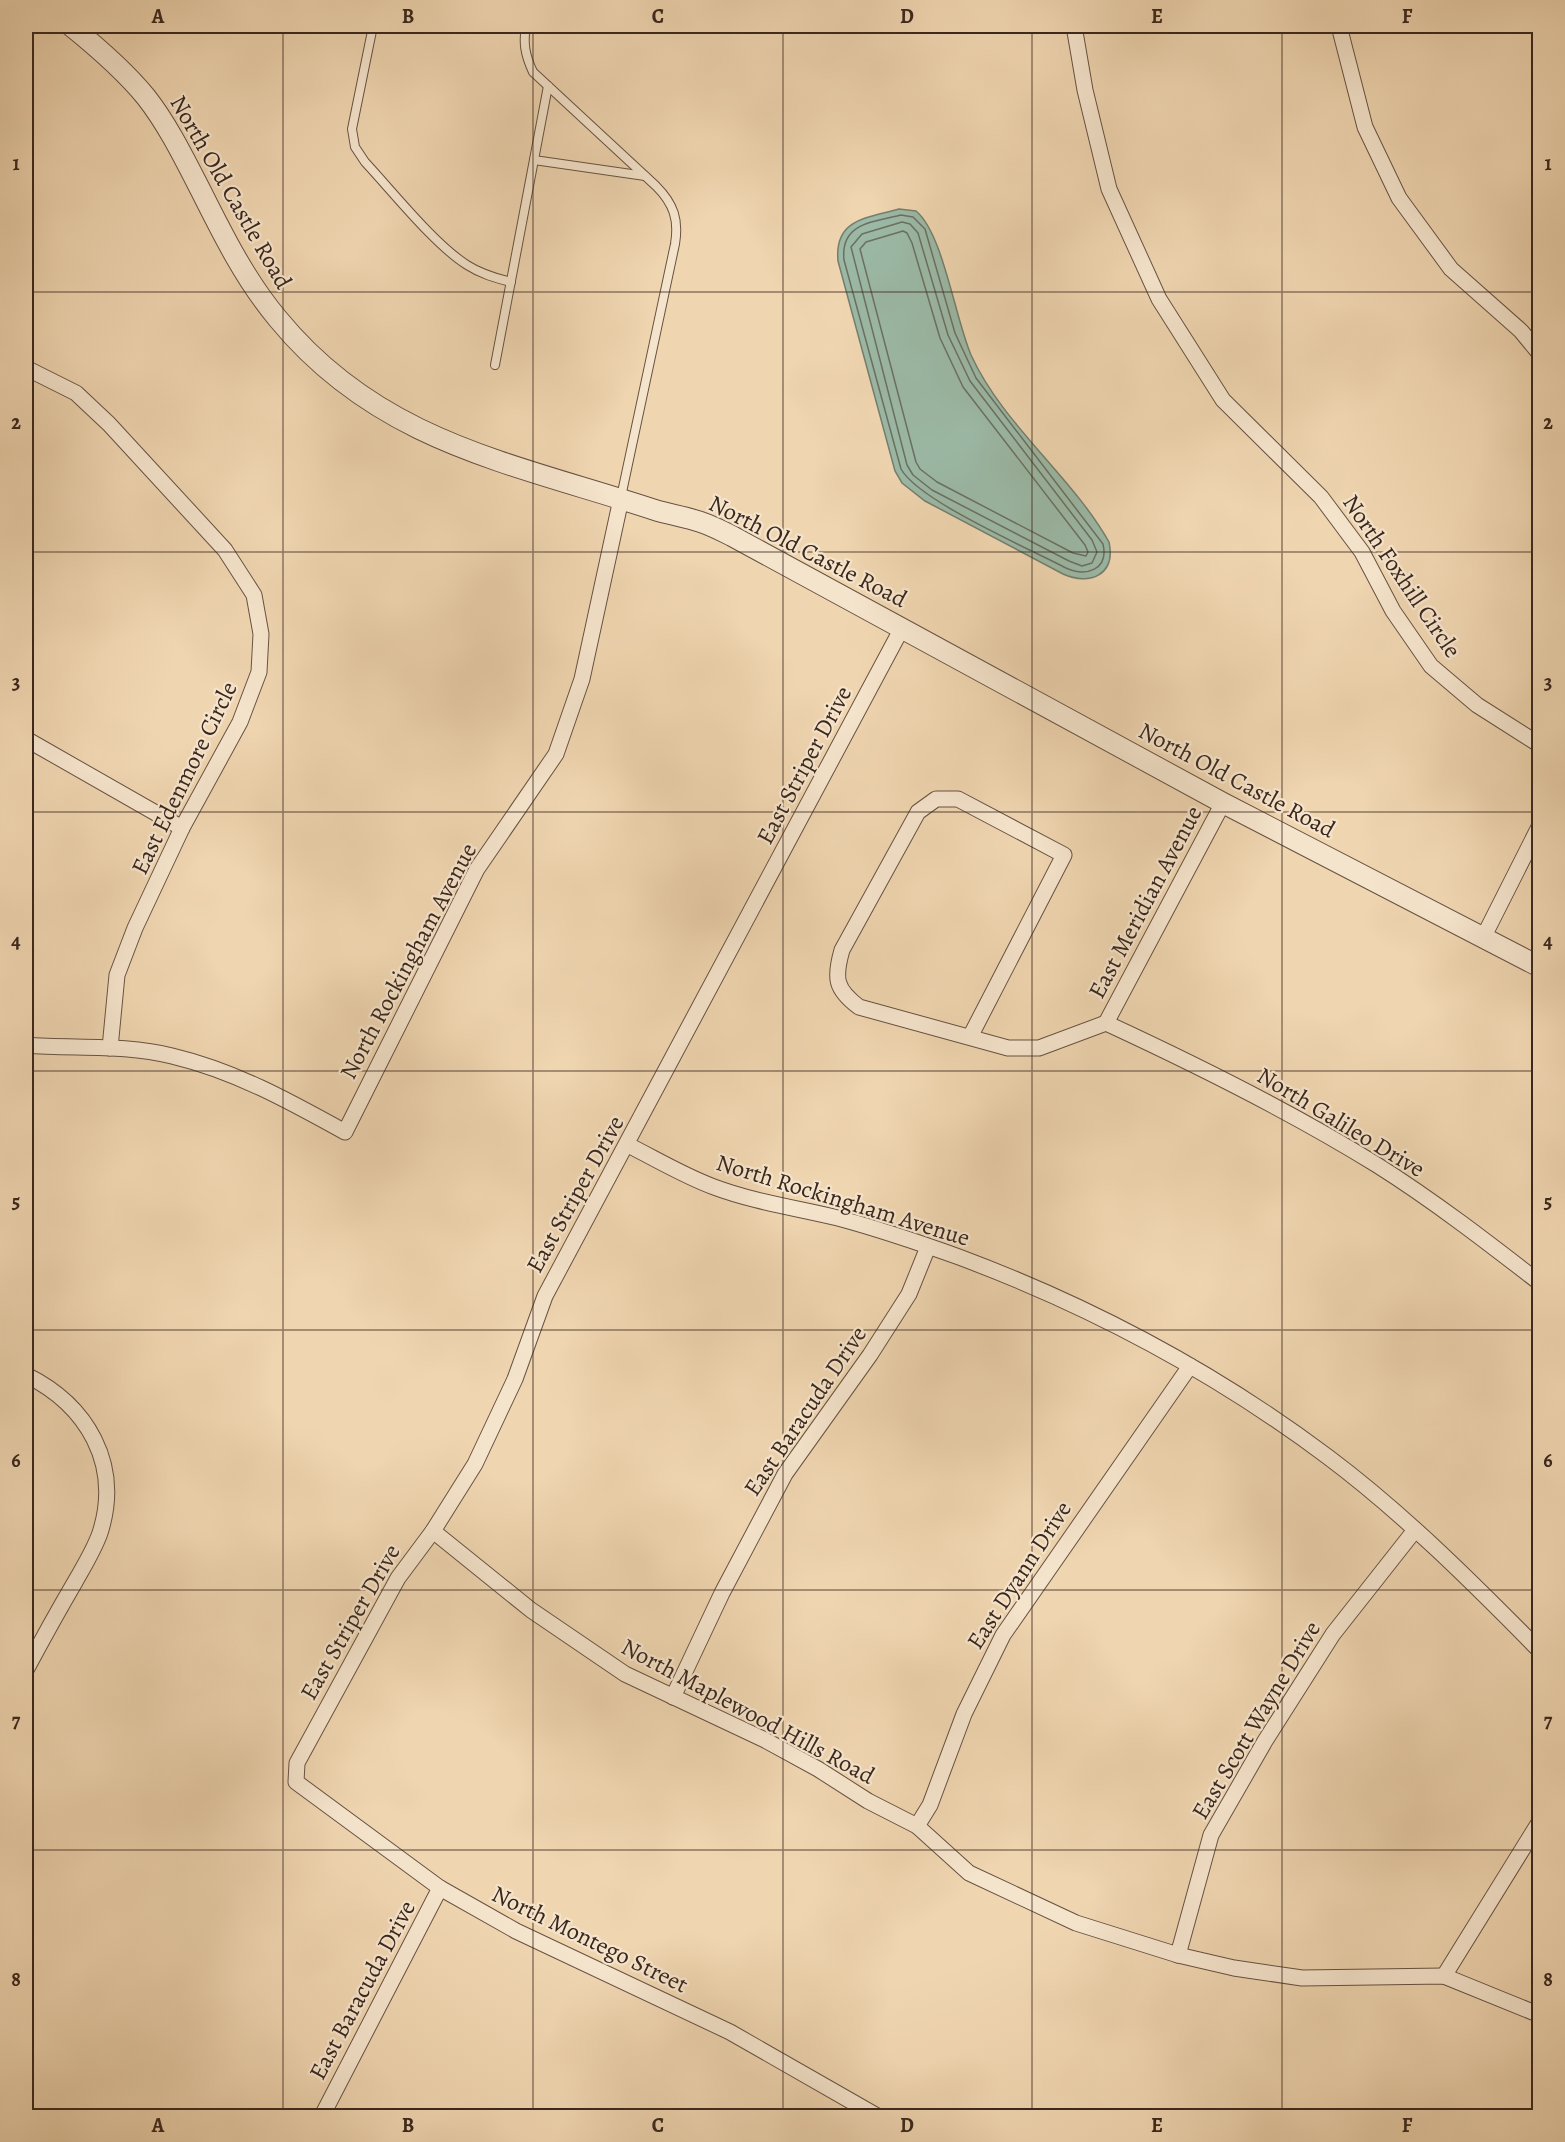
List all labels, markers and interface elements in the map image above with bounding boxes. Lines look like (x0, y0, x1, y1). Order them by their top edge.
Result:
text: A (151, 3, 165, 30)
text: B (402, 3, 414, 30)
text: C (652, 3, 664, 30)
text: D (900, 3, 914, 30)
text: E (1151, 3, 1163, 30)
text: F (1402, 3, 1413, 30)
street label: North Old Castle Road (162, 89, 300, 295)
text: 1 (12, 150, 20, 177)
text: 1 (1544, 150, 1552, 177)
text: 2 (11, 409, 21, 436)
text: 2 (1543, 409, 1553, 436)
street label: North Old Castle Road (703, 487, 913, 615)
street label: North Foxhill Circle (1335, 488, 1469, 664)
text: 3 (12, 669, 20, 696)
text: 3 (1544, 669, 1552, 696)
street label: East Edenmore Circle (123, 676, 245, 880)
street label: East Striper Drive (749, 680, 859, 850)
street label: North Old Castle Road (1133, 715, 1341, 845)
street label: East Meridian Avenue (1081, 800, 1209, 1004)
street label: North Rockingham Avenue (332, 837, 484, 1085)
text: 4 (11, 928, 21, 955)
text: 4 (1543, 928, 1553, 955)
street label: North Galileo Drive (1251, 1059, 1431, 1185)
street label: East Striper Drive (519, 1110, 631, 1278)
street label: North Rockingham Avenue (712, 1146, 974, 1254)
text: 5 (12, 1188, 20, 1215)
text: 5 (1544, 1188, 1552, 1215)
street label: East Baracuda Drive (736, 1320, 874, 1502)
text: 6 (11, 1447, 21, 1474)
text: 6 (1543, 1447, 1553, 1474)
street label: East Dyann Drive (959, 1495, 1079, 1655)
street label: East Striper Drive (292, 1538, 408, 1706)
street label: East Scott Wayne Drive (1184, 1615, 1328, 1825)
street label: North Maplewood Hills Road (616, 1631, 880, 1792)
text: 7 (12, 1707, 21, 1734)
text: 7 (1544, 1707, 1553, 1734)
street label: North Montego Street (487, 1878, 693, 2000)
street label: East Baracuda Drive (301, 1895, 423, 2085)
text: 8 (11, 1966, 21, 1993)
text: 8 (1543, 1966, 1553, 1993)
text: A (151, 2112, 165, 2139)
text: B (402, 2112, 414, 2139)
text: C (652, 2112, 664, 2139)
text: D (900, 2112, 914, 2139)
text: E (1151, 2112, 1163, 2139)
text: F (1402, 2112, 1413, 2139)

